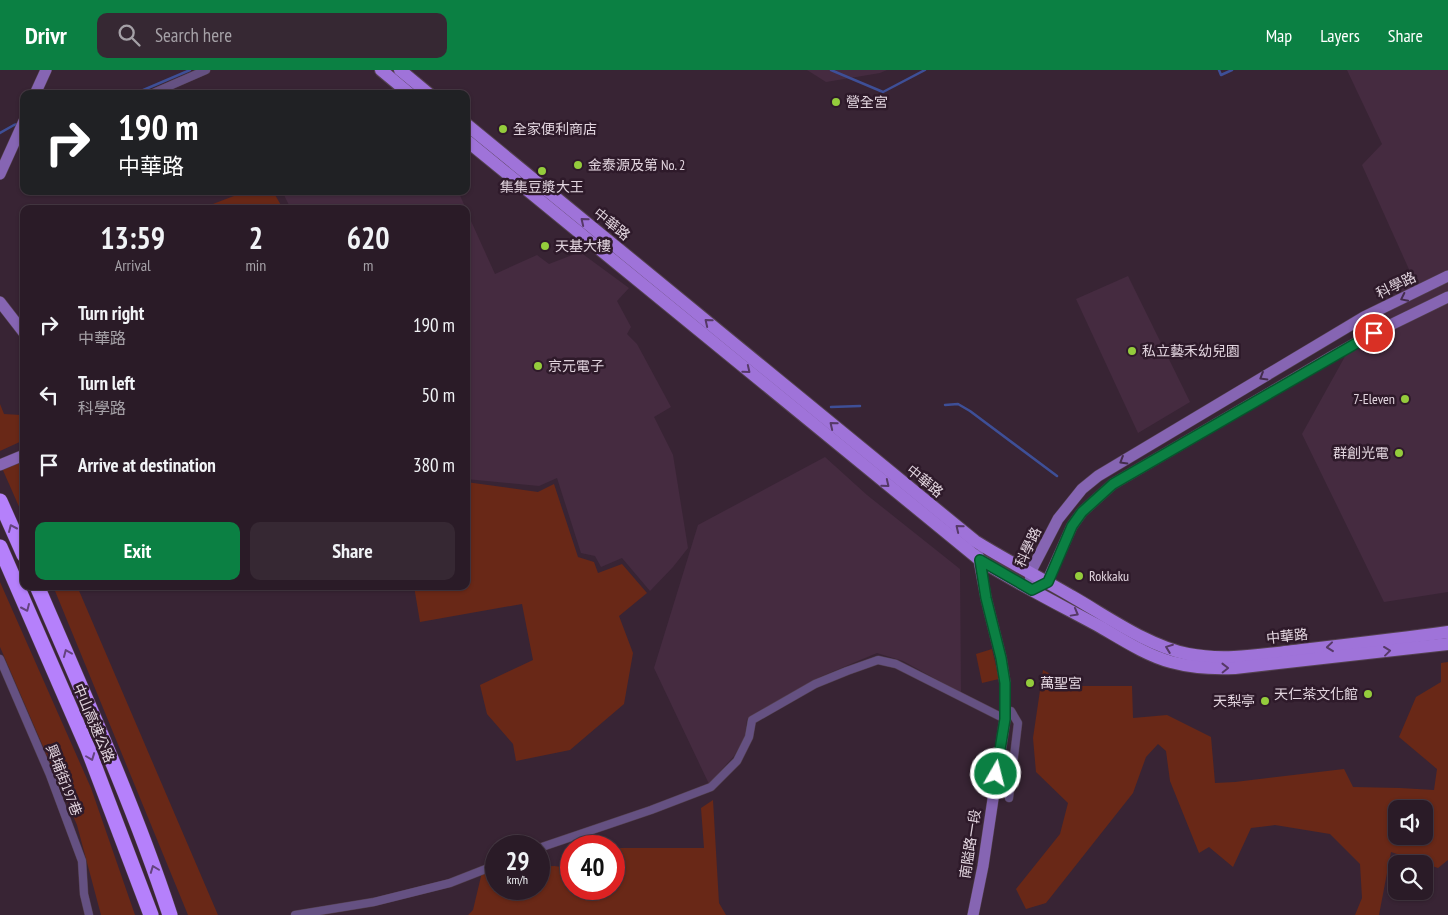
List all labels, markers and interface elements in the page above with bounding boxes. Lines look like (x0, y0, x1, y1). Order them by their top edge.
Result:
search box (97, 13, 447, 58)
text: Drivr (25, 20, 67, 51)
icon: search (115, 21, 143, 49)
text: Search here (155, 23, 232, 47)
text: Map (1266, 24, 1292, 47)
text: Layers (1320, 24, 1360, 47)
text: Share (1388, 24, 1423, 47)
place label: 營全宮 (846, 93, 888, 111)
marker: 營全宮 (830, 96, 842, 108)
text: 190 m (118, 104, 199, 150)
icon: right (35, 110, 100, 175)
place label: 全家便利商店 (513, 120, 597, 138)
marker: 全家便利商店 (497, 123, 509, 135)
text: 中華路 (118, 152, 184, 180)
place label: 金泰源及第 No. 2 (588, 156, 685, 174)
marker: 金泰源及第 No. 2 (572, 159, 584, 171)
marker: 集集豆漿大王 (536, 165, 548, 177)
place label: 集集豆漿大王 (500, 178, 584, 196)
street label: 中華路 (590, 204, 634, 244)
text: 13:59 (100, 218, 165, 257)
text: 2 (249, 218, 263, 257)
text: 620 (347, 218, 390, 257)
one-way arrow (581, 218, 590, 226)
place label: 天基大樓 (555, 237, 611, 255)
marker: 天基大樓 (539, 240, 551, 252)
text: Arrival (115, 255, 151, 275)
text: min (245, 255, 266, 275)
text: m (363, 255, 373, 275)
street label: 科學路 (1373, 268, 1419, 302)
one-way arrow (1400, 291, 1409, 302)
text: Turn right (78, 301, 144, 325)
icon: right (35, 311, 63, 339)
pin (1353, 312, 1395, 354)
text: 190 m (413, 313, 455, 337)
icon: arrive (1360, 319, 1388, 347)
one-way arrow (705, 320, 714, 328)
text: 中華路 (78, 328, 126, 348)
place label: 私立藝禾幼兒園 (1142, 342, 1240, 360)
marker: 私立藝禾幼兒園 (1126, 345, 1138, 357)
place label: 京元電子 (548, 357, 604, 375)
marker: 京元電子 (532, 360, 544, 372)
one-way arrow (741, 364, 750, 373)
text: Turn left (78, 371, 135, 395)
one-way arrow (1259, 371, 1268, 381)
icon: left (35, 381, 63, 409)
text: 50 m (422, 383, 455, 407)
place label: 7-Eleven (1353, 390, 1395, 408)
marker: 7-Eleven (1399, 393, 1411, 405)
text: 科學路 (78, 398, 126, 418)
one-way arrow (830, 422, 839, 431)
place label: 群創光電 (1333, 444, 1389, 462)
marker: 群創光電 (1393, 447, 1405, 459)
icon: arrive (35, 451, 63, 479)
text: Arrive at destination (78, 453, 216, 477)
text: 380 m (413, 453, 455, 477)
one-way arrow (1120, 454, 1129, 464)
street label: 中華路 (903, 461, 947, 501)
one-way arrow (880, 478, 889, 486)
button: Exit (35, 522, 240, 580)
button: Share (250, 522, 455, 580)
one-way arrow (7, 524, 18, 533)
street label: 科學路 (1011, 524, 1045, 570)
one-way arrow (956, 526, 965, 534)
place label: Rokkaku (1089, 567, 1129, 585)
marker: Rokkaku (1073, 570, 1085, 582)
one-way arrow (20, 603, 31, 612)
one-way arrow (1070, 607, 1079, 617)
street label: 中華路 (1265, 625, 1309, 647)
one-way arrow (1326, 641, 1334, 652)
one-way arrow (1166, 644, 1174, 654)
one-way arrow (1383, 646, 1391, 657)
one-way arrow (62, 649, 73, 658)
one-way arrow (1222, 663, 1229, 673)
place label: 萬聖宮 (1040, 674, 1082, 692)
marker: 萬聖宮 (1024, 677, 1036, 689)
street label: 中山高速公路 (69, 681, 119, 765)
place label: 天仁茶文化館 (1274, 685, 1358, 703)
marker: 天仁茶文化館 (1362, 688, 1374, 700)
place label: 天梨亭 (1213, 692, 1255, 710)
marker: 天梨亭 (1259, 695, 1271, 707)
street label: 興埔街197巷 (42, 742, 86, 818)
position arrow (969, 747, 1021, 799)
one-way arrow (85, 752, 95, 761)
map controls (1388, 800, 1433, 900)
button: sound (1388, 800, 1433, 845)
street label: 南隘路一段 (956, 808, 984, 880)
speed limit sign: 40 (560, 835, 625, 900)
text: 29 (506, 845, 529, 877)
button: search (1388, 855, 1433, 900)
one-way arrow (150, 865, 160, 874)
text: km/h (507, 872, 528, 887)

